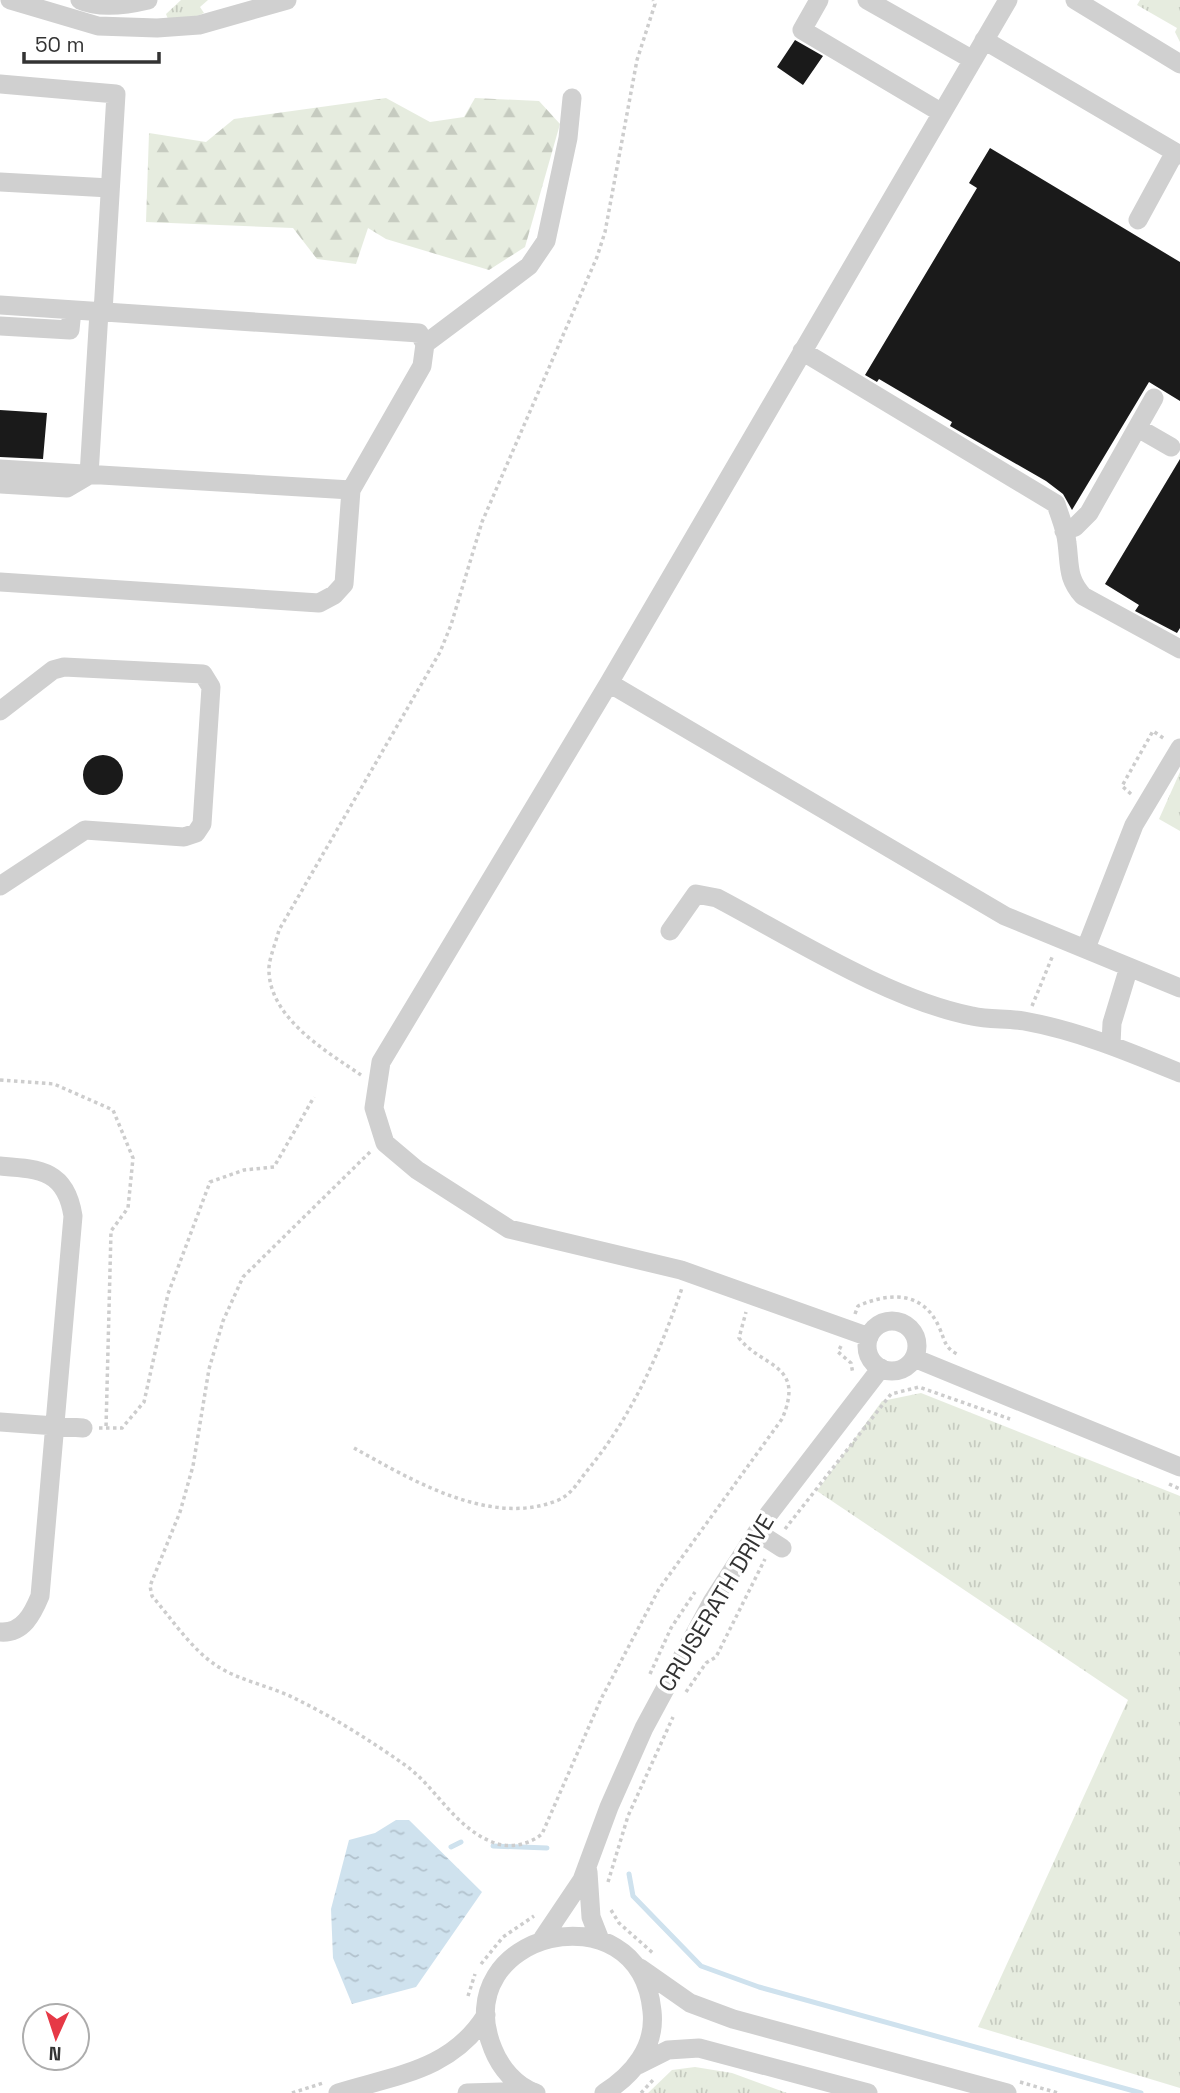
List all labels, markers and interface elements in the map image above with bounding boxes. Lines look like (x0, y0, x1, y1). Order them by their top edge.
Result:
scale bar (24, 21, 159, 65)
text: 50 m (35, 31, 85, 58)
street label: CRUISERATH DRIVE (651, 1509, 781, 1697)
north arrow (21, 2002, 91, 2072)
text: N (48, 2041, 62, 2066)

